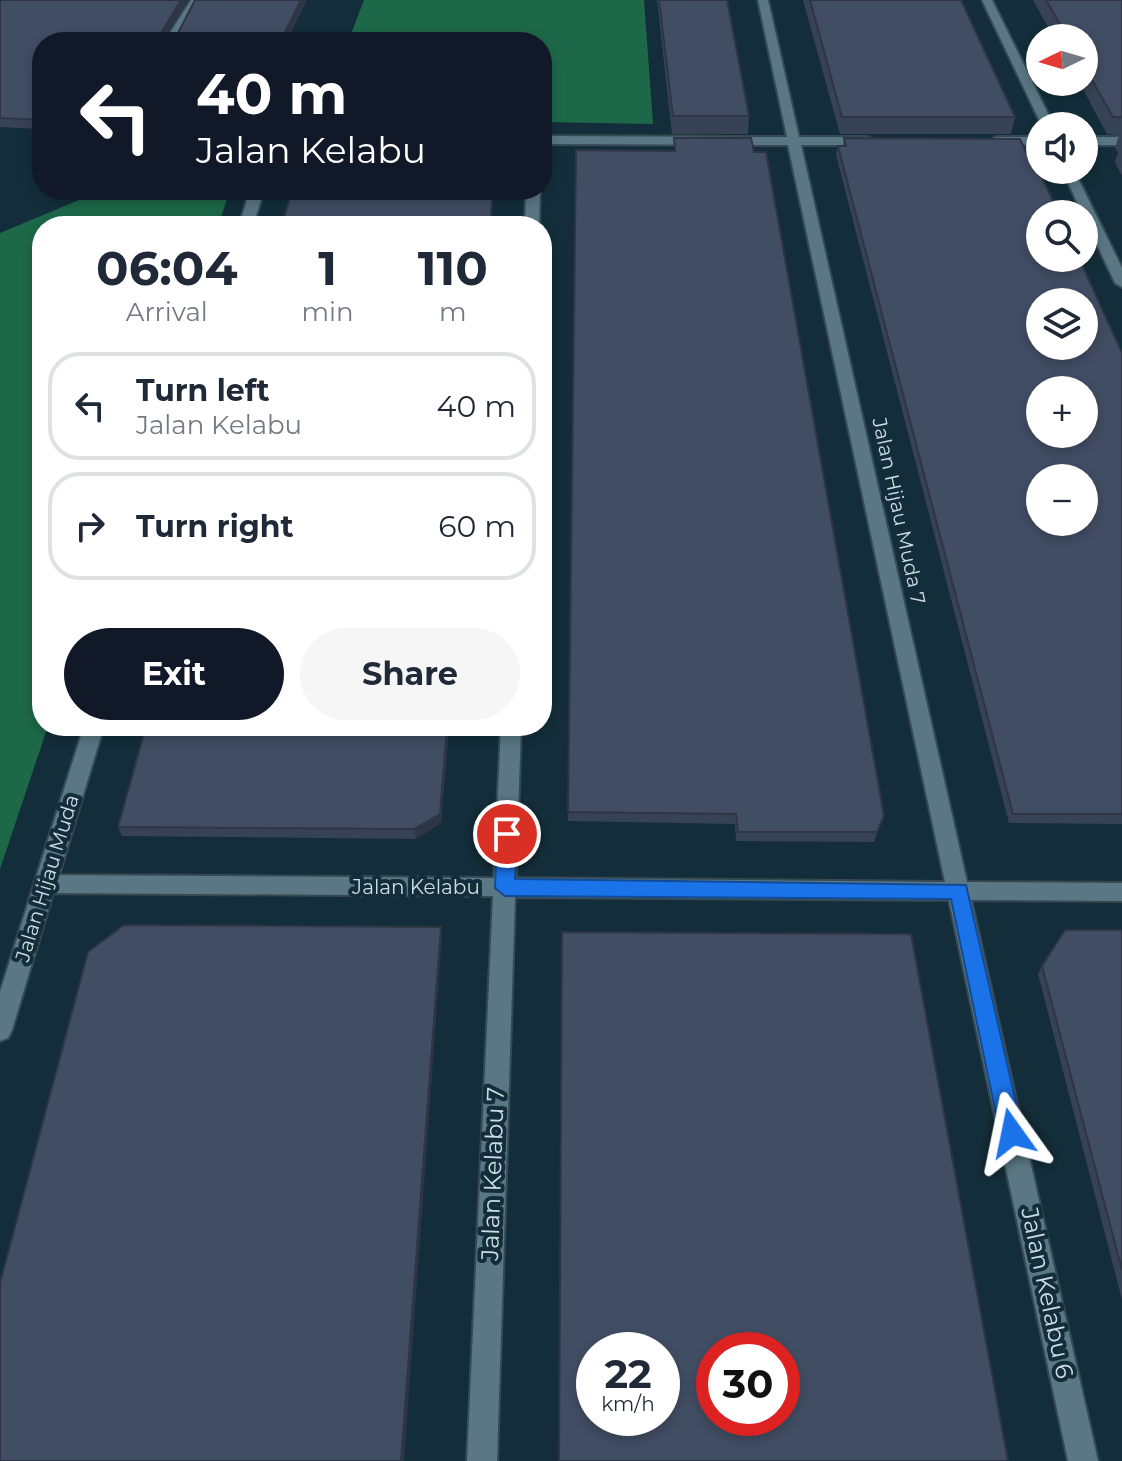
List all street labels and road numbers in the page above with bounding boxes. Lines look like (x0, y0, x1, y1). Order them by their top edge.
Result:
street label: Jalan Hijau Muda 7 (867, 414, 931, 607)
street label: Jalan Hijau Muda (10, 792, 84, 965)
street label: Jalan Kelabu (351, 875, 480, 899)
street label: Jalan Kelabu 7 (475, 1087, 510, 1262)
street label: Jalan Kelabu 6 (1015, 1204, 1080, 1381)

